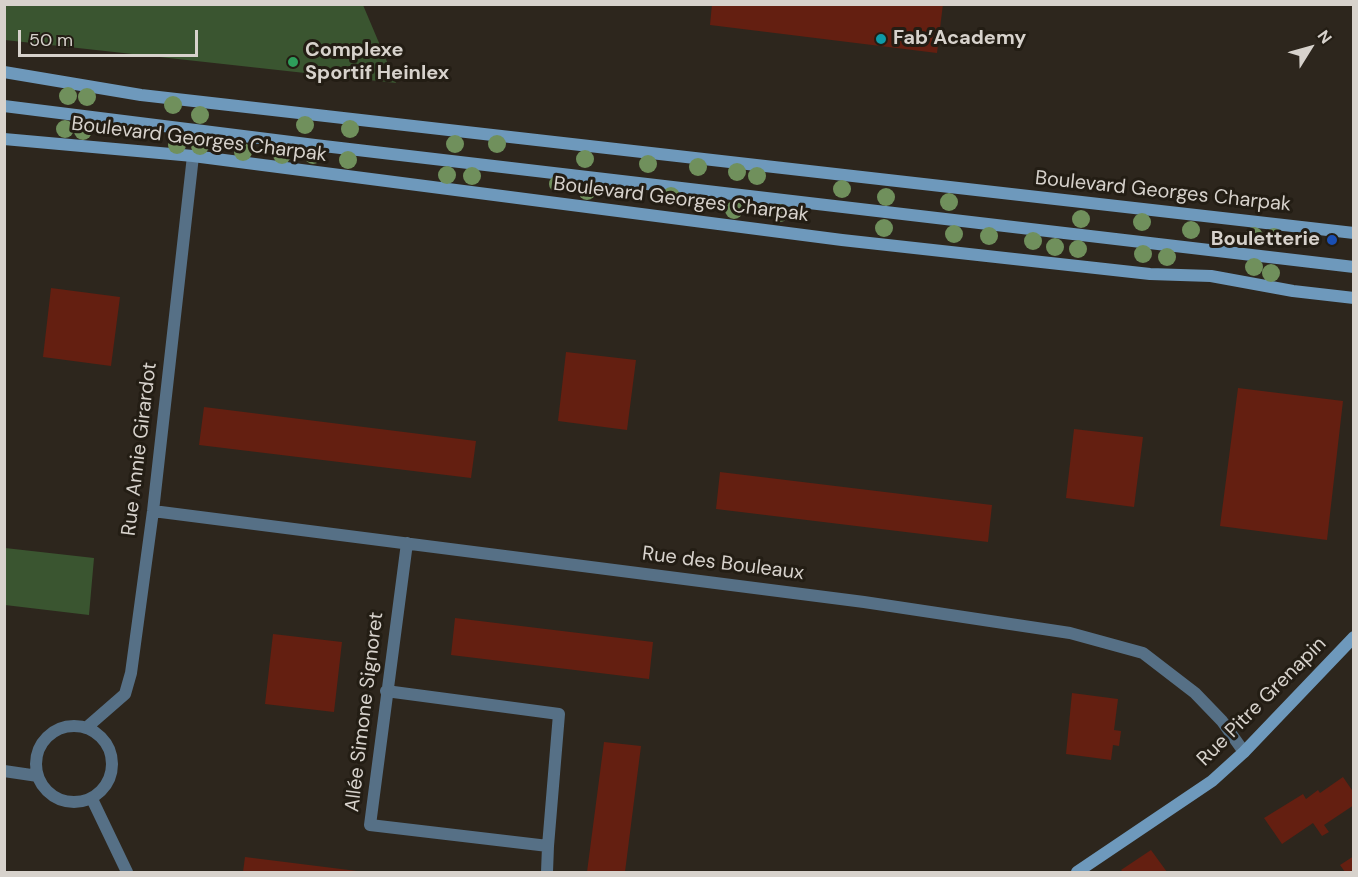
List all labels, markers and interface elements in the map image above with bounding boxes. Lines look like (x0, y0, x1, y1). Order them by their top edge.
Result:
scale bar (21, 18, 201, 56)
north arrow (1280, 18, 1340, 78)
text: N (1313, 26, 1337, 48)
place label: Fab’Academy (893, 27, 1026, 51)
text: 50 m (29, 28, 73, 52)
marker: Fab’Academy (874, 32, 888, 46)
place label: Complexe Sportif Heinlex (305, 39, 449, 86)
marker: Complexe Sportif Heinlex (286, 55, 300, 69)
street label: Boulevard Georges Charpak (70, 112, 328, 168)
street label: Boulevard Georges Charpak (1034, 167, 1292, 217)
street label: Boulevard Georges Charpak (552, 172, 810, 228)
place label: Bouletterie (1211, 228, 1320, 252)
marker: Bouletterie (1325, 233, 1339, 247)
street label: Rue Annie Girardot (117, 361, 163, 537)
street label: Rue des Bouleaux (641, 542, 805, 586)
street label: Allée Simone Signoret (341, 611, 389, 813)
street label: Rue Pitre Grenapin (1192, 632, 1332, 772)

